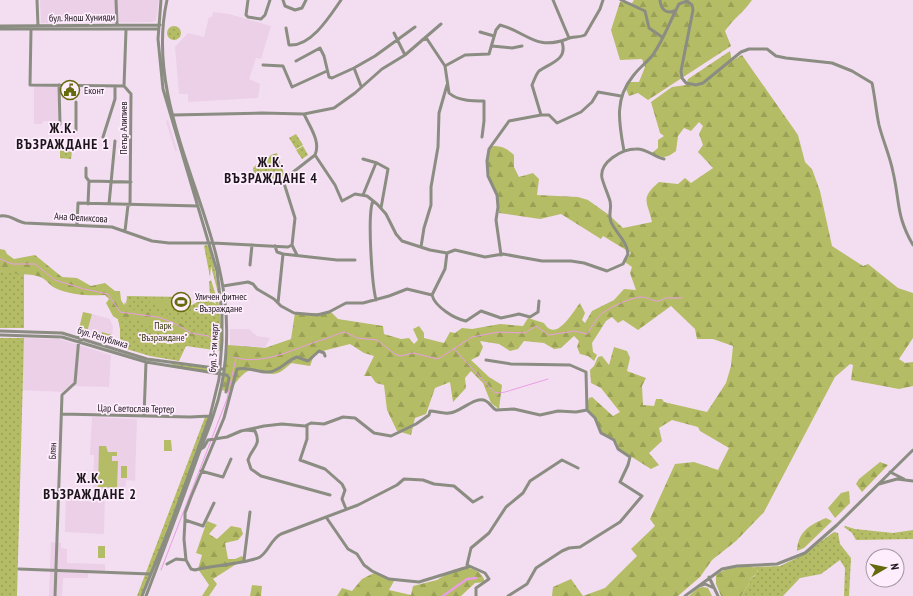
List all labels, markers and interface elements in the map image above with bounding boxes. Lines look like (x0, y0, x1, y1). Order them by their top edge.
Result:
street label: бул. Янош Хунияди (49, 10, 115, 25)
public building icon: Еконт (59, 79, 81, 101)
place label: Еконт (84, 84, 105, 97)
street label: Петър Алипиев (117, 102, 130, 155)
district label: Ж.К. ВЪЗРАЖДАНЕ 1 (16, 119, 110, 153)
district label: Ж.К. ВЪЗРАЖДАНЕ 4 (224, 153, 318, 187)
street label: Ана Феликсова (54, 210, 108, 225)
place label: Уличен фитнес - Възраждане (195, 290, 247, 315)
sports icon: Уличен фитнес - Възраждане (170, 291, 192, 313)
park label: Парк "Възраждане" (139, 319, 187, 344)
street label: бул. 3-ти март (206, 323, 221, 373)
street label: бул. Република (76, 324, 130, 351)
street label: Цар Светослав Тертер (97, 401, 175, 416)
street label: Блян (46, 442, 59, 460)
district label: Ж.К. ВЪЗРАЖДАНЕ 2 (43, 469, 137, 503)
north arrow (865, 548, 905, 588)
text: N (887, 562, 902, 571)

